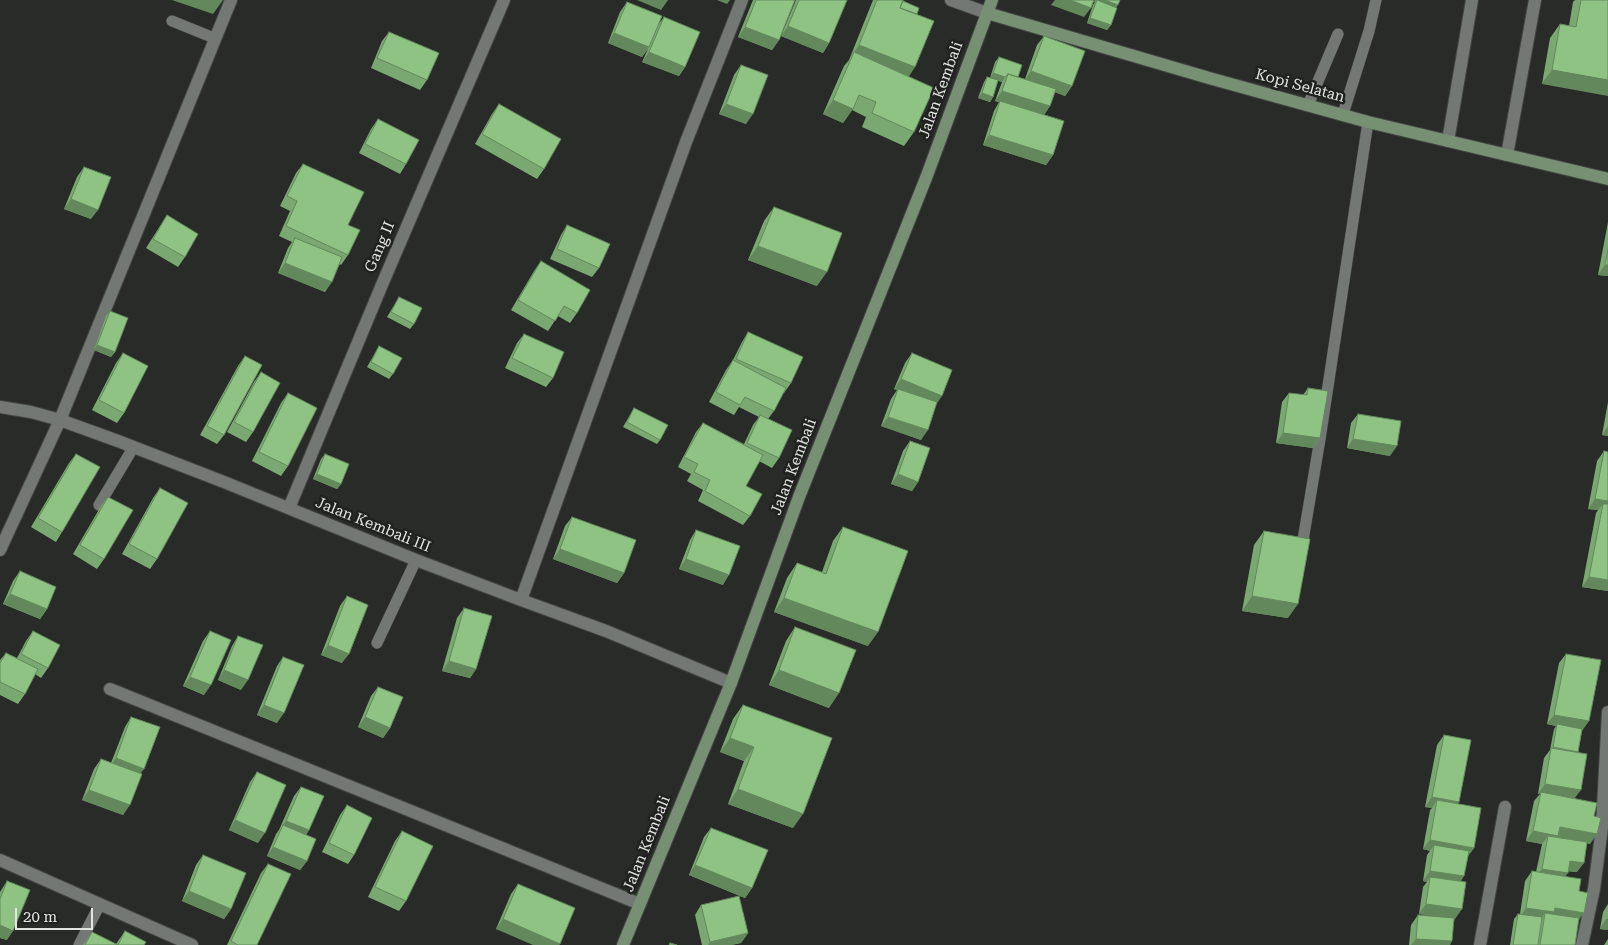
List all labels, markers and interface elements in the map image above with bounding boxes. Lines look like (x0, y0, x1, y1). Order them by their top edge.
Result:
street label: Jalan Kembali (915, 39, 967, 141)
street label: Kopi Selatan (1253, 65, 1347, 107)
street label: Gang II (361, 219, 399, 275)
street label: Jalan Kembali (767, 416, 821, 518)
street label: Jalan Kembali III (313, 494, 433, 556)
street label: Jalan Kembali (620, 793, 674, 895)
scale bar (18, 898, 95, 930)
text: 20 m (23, 908, 57, 926)

